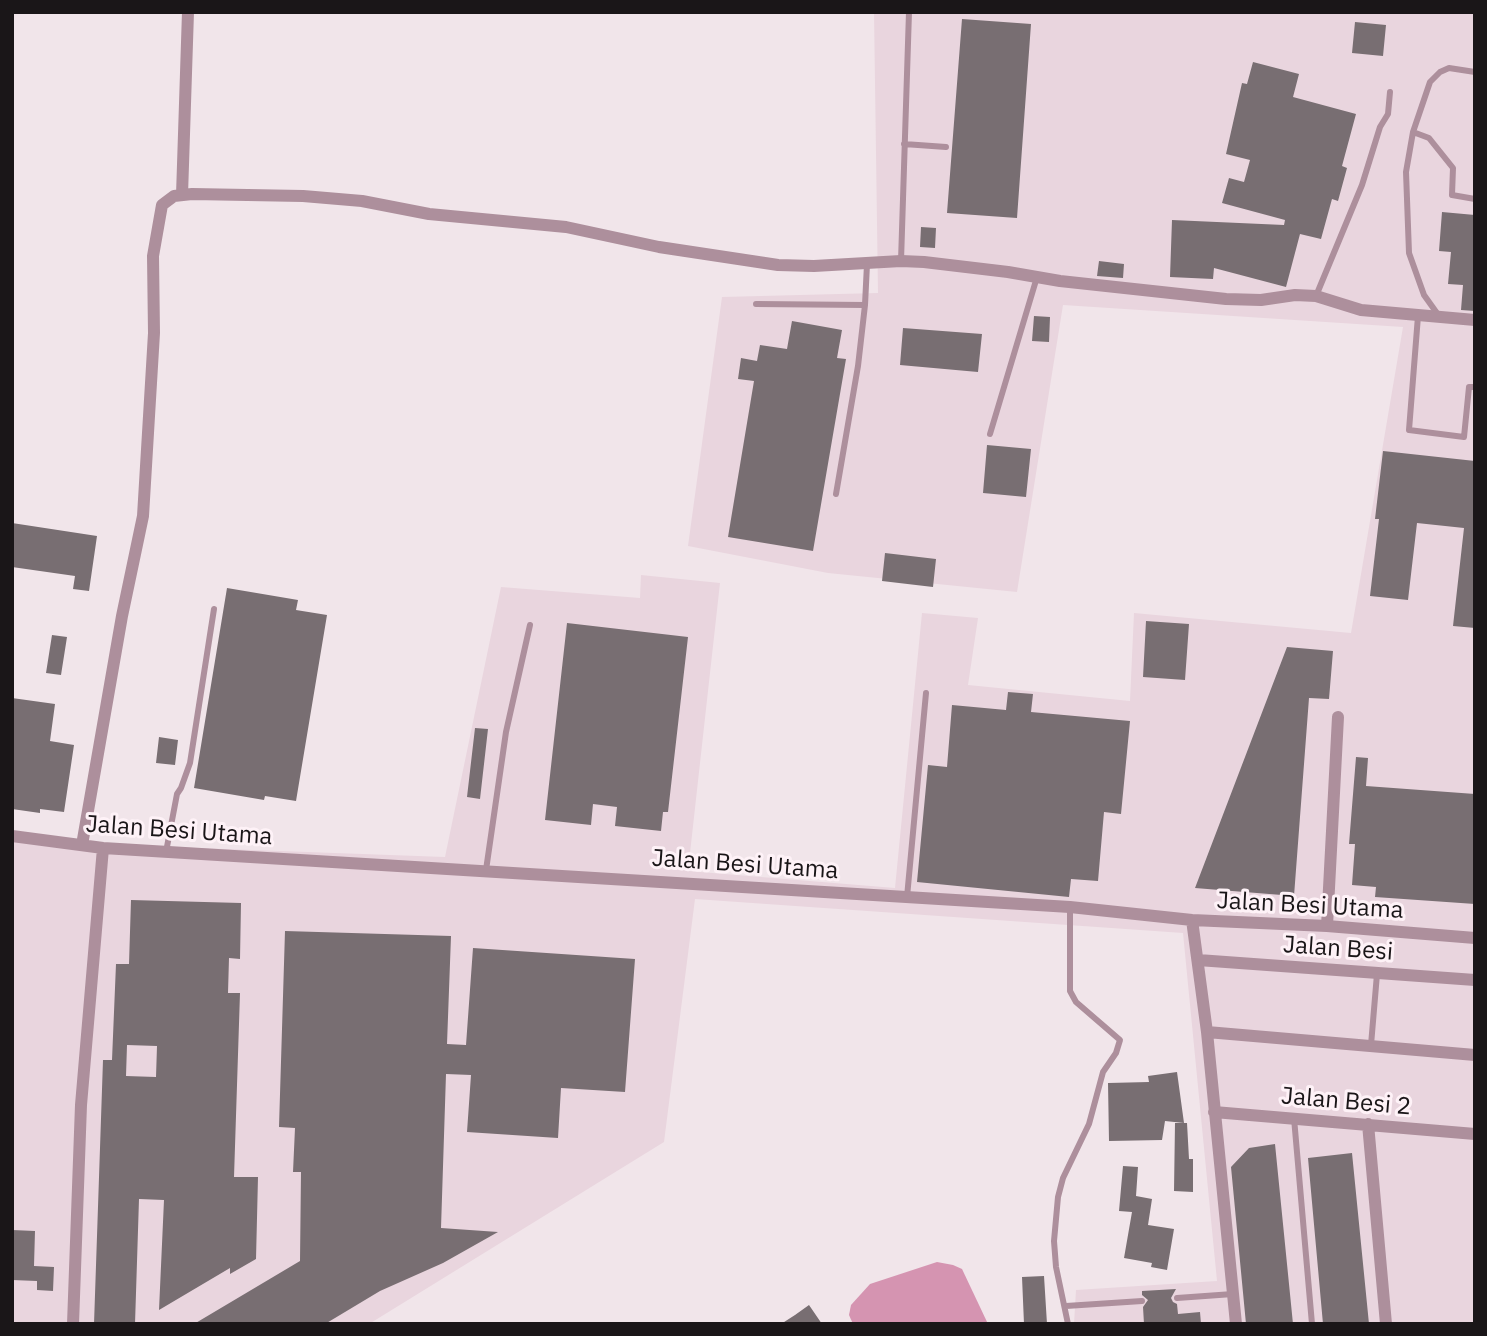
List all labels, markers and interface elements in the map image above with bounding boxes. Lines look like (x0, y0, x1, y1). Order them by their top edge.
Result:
street label: Jalan Besi Utama (85, 810, 273, 852)
street label: Jalan Besi Utama (651, 844, 839, 886)
street label: Jalan Besi Utama (1216, 887, 1404, 925)
street label: Jalan Besi (1282, 931, 1394, 967)
street label: Jalan Besi 2 (1280, 1082, 1412, 1122)

